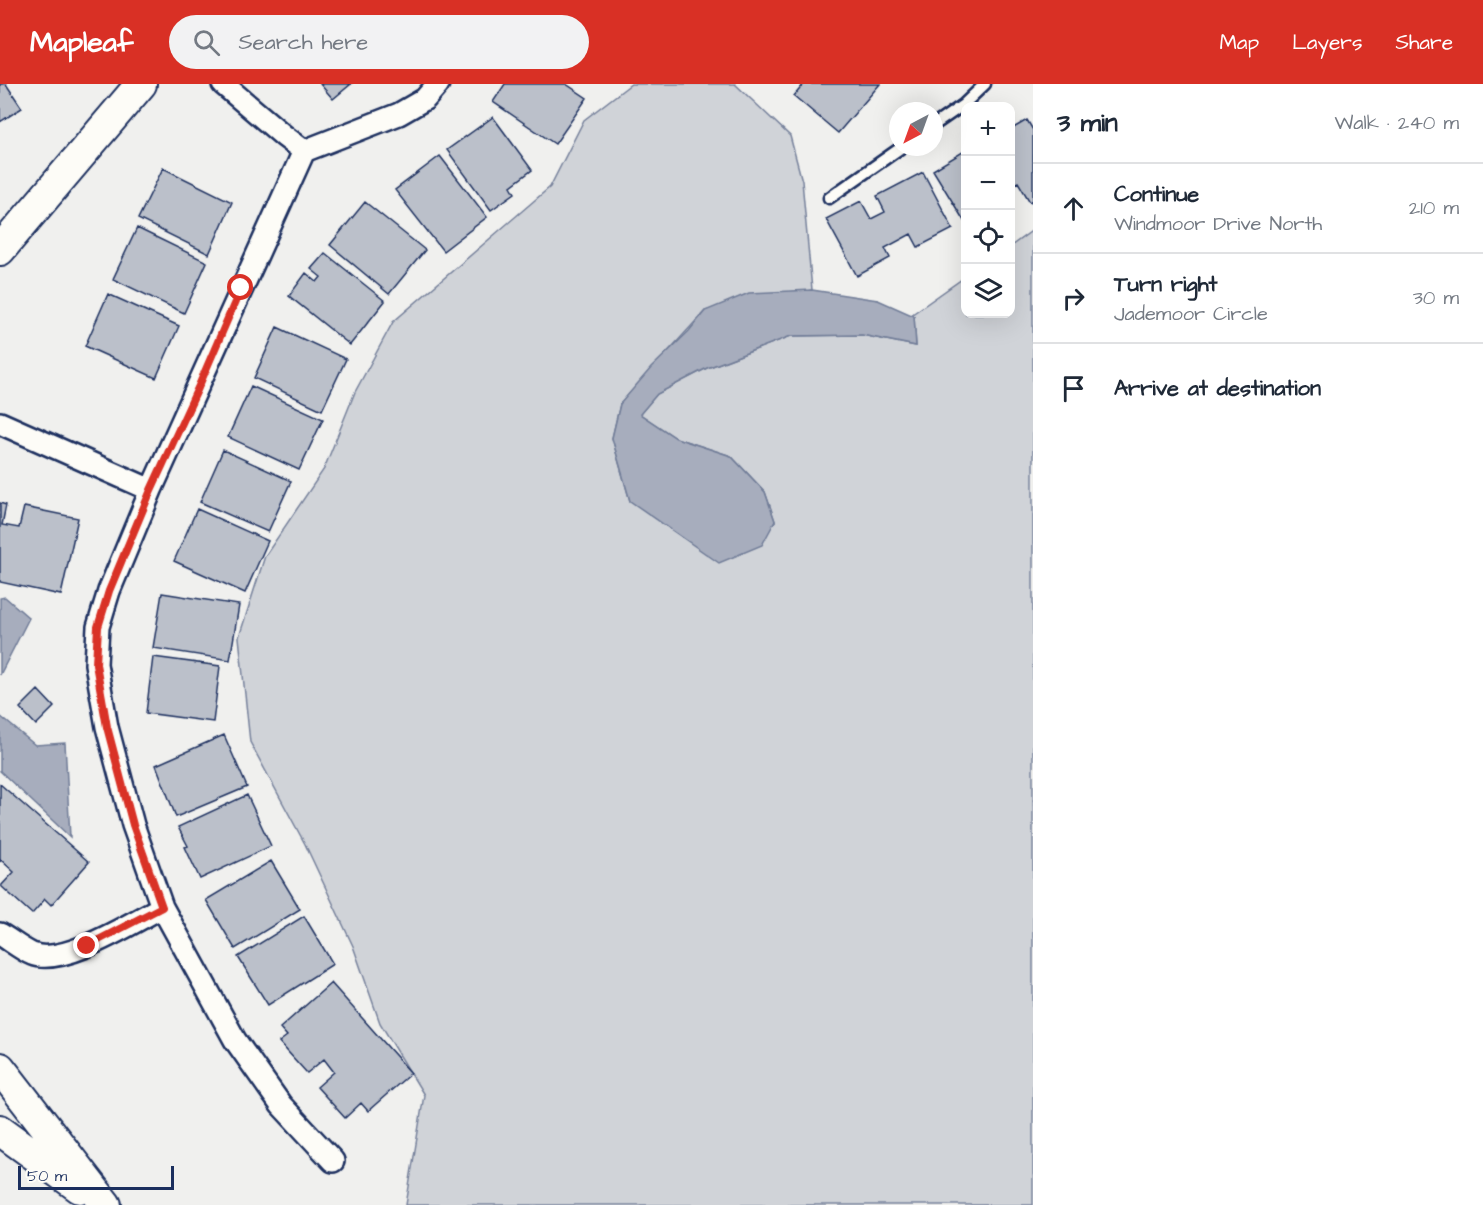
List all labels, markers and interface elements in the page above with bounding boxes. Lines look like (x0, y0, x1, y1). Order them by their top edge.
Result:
search box (169, 15, 589, 69)
text: Mapleaf (30, 23, 133, 62)
icon: search (190, 26, 223, 59)
text: Search here (238, 27, 368, 58)
text: Map (1219, 28, 1259, 57)
text: Layers (1292, 28, 1362, 57)
text: Share (1395, 28, 1453, 57)
north arrow (889, 102, 943, 156)
map controls (961, 102, 1015, 318)
button: + (961, 102, 1015, 156)
text: 3 min (1057, 105, 1118, 141)
text: Walk · 240 m (1335, 109, 1459, 137)
button: − (961, 156, 1015, 210)
text: Continue (1114, 179, 1199, 210)
icon: ahead (1057, 192, 1090, 225)
text: 210 m (1409, 194, 1459, 222)
button: locate (961, 210, 1015, 264)
text: Windmoor Drive North (1114, 210, 1322, 238)
button: layers (961, 264, 1015, 318)
text: Turn right (1114, 269, 1217, 300)
route start (227, 274, 253, 300)
icon: right (1057, 282, 1090, 315)
text: 30 m (1413, 284, 1459, 312)
text: Jademoor Circle (1114, 300, 1268, 328)
icon: arrive (1057, 372, 1090, 405)
text: Arrive at destination (1114, 373, 1321, 404)
route end (73, 932, 99, 958)
scale bar (18, 1163, 174, 1190)
text: 50 m (27, 1165, 67, 1187)

